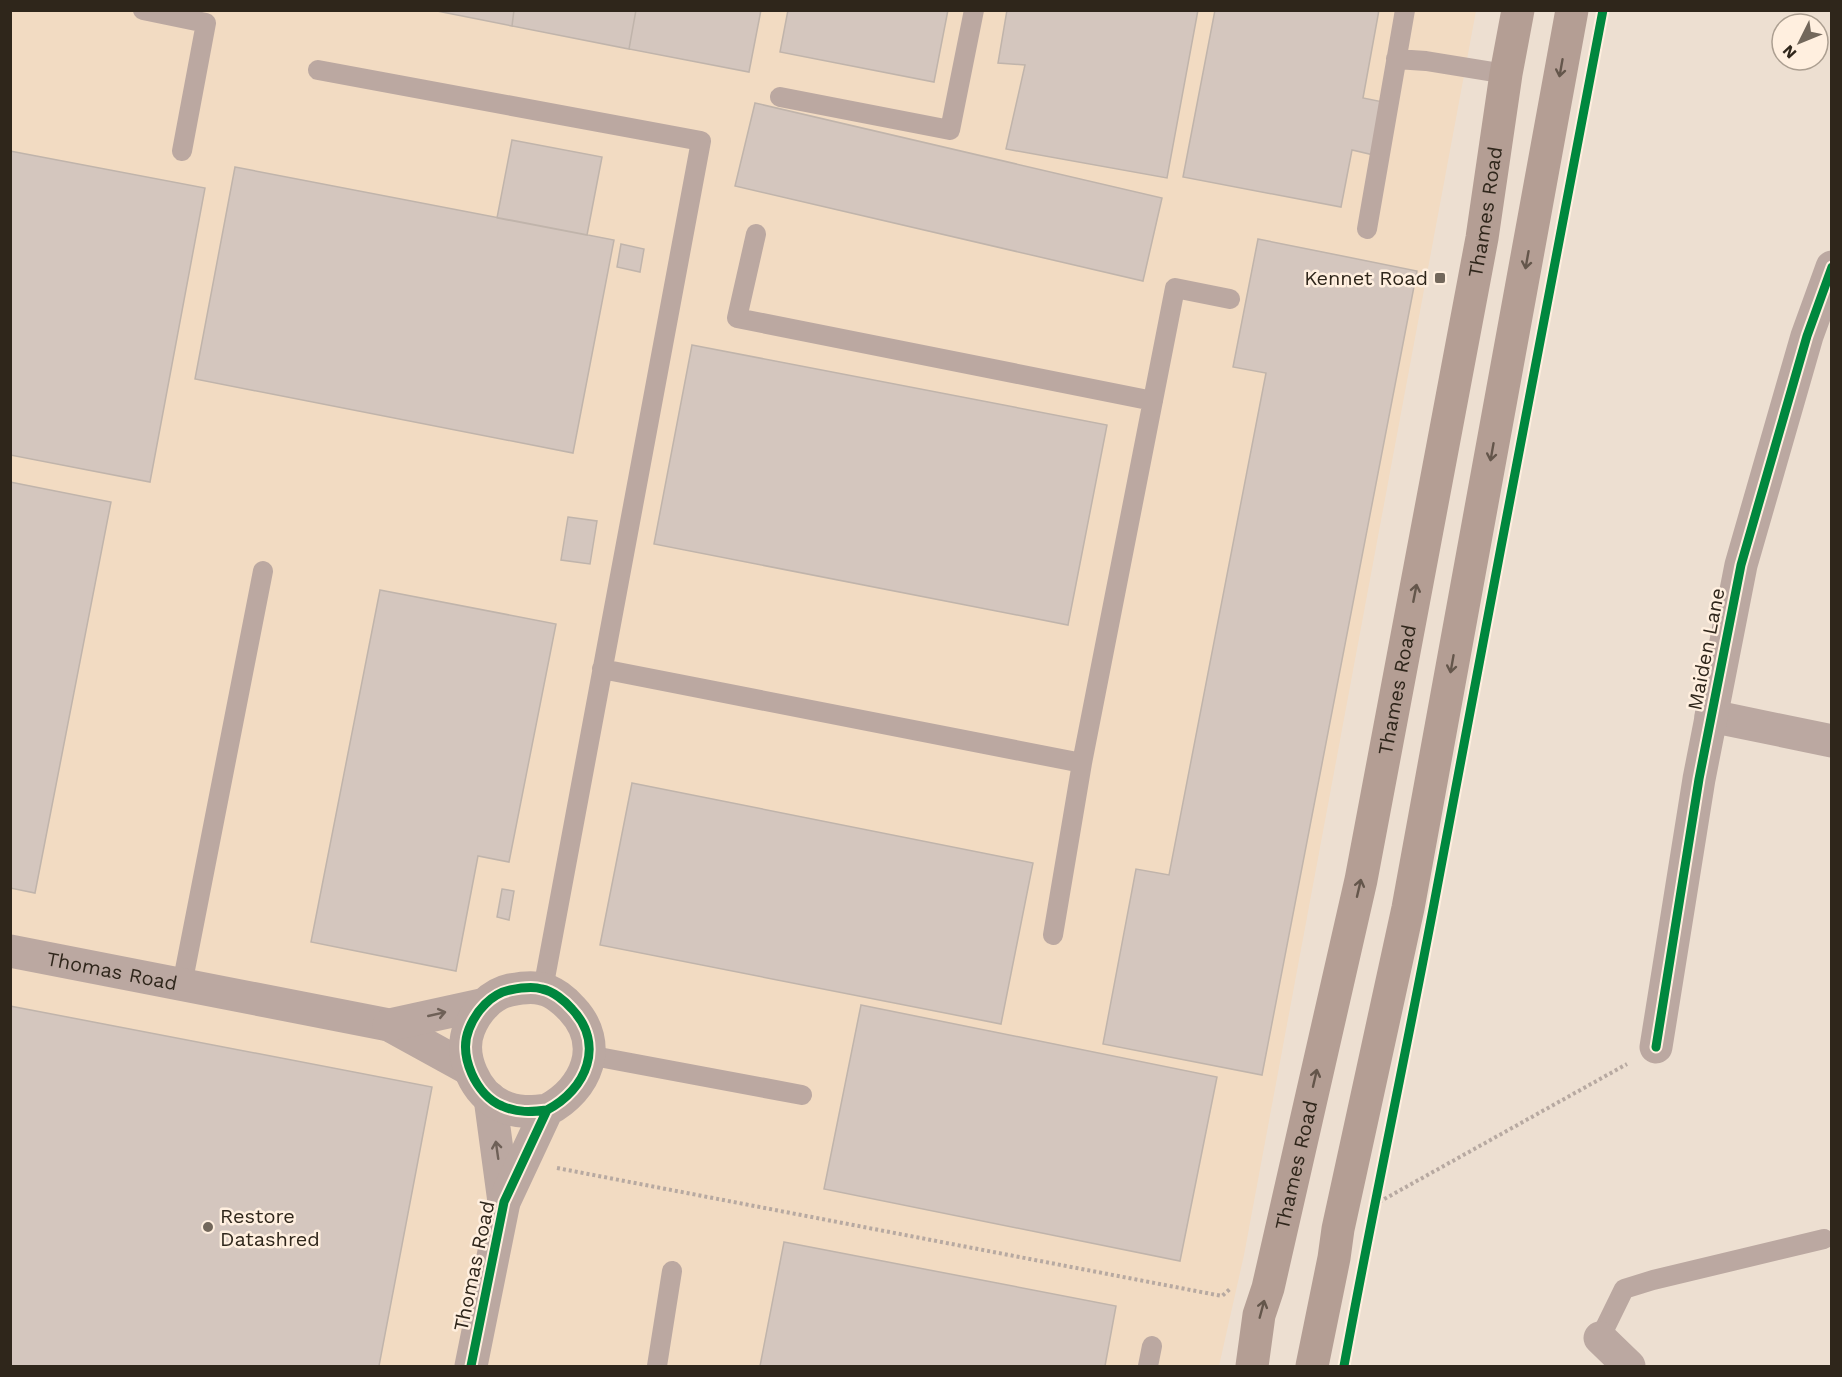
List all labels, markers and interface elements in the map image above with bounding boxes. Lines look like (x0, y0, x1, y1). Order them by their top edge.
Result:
north arrow (1770, 12, 1830, 72)
text: N (1778, 41, 1800, 63)
one-way arrow (1556, 58, 1567, 77)
street label: Thames Road (1463, 145, 1507, 279)
one-way arrow (1521, 250, 1532, 269)
place label: Kennet Road (1304, 266, 1428, 290)
marker: Kennet Road (1433, 271, 1447, 285)
one-way arrow (1486, 441, 1497, 461)
one-way arrow (1410, 584, 1421, 604)
street label: Maiden Lane (1682, 586, 1730, 712)
street label: Thames Road (1373, 623, 1421, 757)
one-way arrow (1447, 654, 1458, 674)
one-way arrow (1353, 879, 1365, 898)
street label: Thomas Road (45, 946, 179, 995)
one-way arrow (427, 1008, 446, 1020)
one-way arrow (1310, 1069, 1322, 1088)
street label: Thames Road (1270, 1098, 1322, 1232)
one-way arrow (491, 1141, 502, 1161)
street label: Thomas Road (448, 1199, 500, 1333)
place label: Restore Datashred (220, 1204, 320, 1251)
marker: Restore Datashred (201, 1220, 215, 1234)
one-way arrow (1256, 1300, 1268, 1319)

